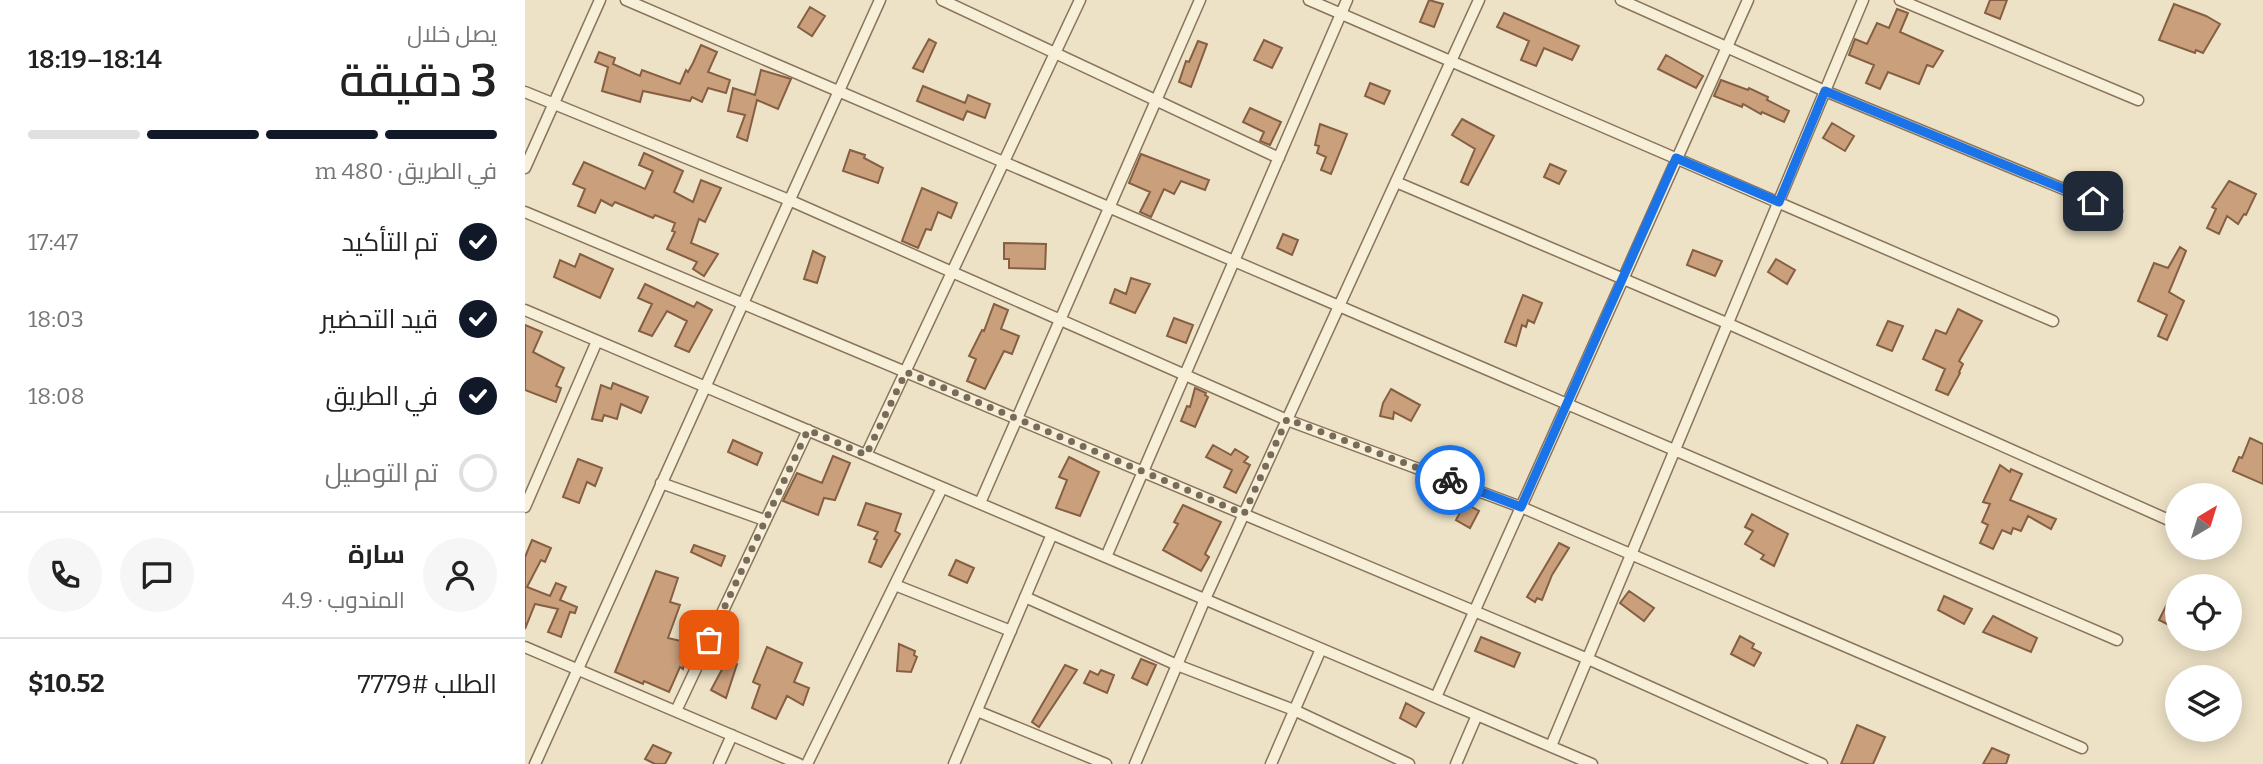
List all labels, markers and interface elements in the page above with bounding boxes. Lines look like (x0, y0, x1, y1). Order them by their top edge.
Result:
text: يصل خلال (407, 20, 497, 48)
text: 18:14–18:19 (28, 44, 162, 75)
text: 3 دقيقة (339, 53, 497, 108)
text: في الطريق · 480 m (315, 157, 497, 185)
pin (2063, 171, 2123, 231)
icon: home (2074, 182, 2112, 220)
icon: check (459, 223, 497, 261)
text: تم التأكيد (341, 227, 438, 258)
text: 17:47 (28, 228, 78, 256)
icon: check (459, 300, 497, 338)
text: قيد التحضير (320, 304, 438, 335)
text: 18:03 (28, 305, 84, 333)
icon: check (459, 377, 497, 415)
text: في الطريق (325, 381, 438, 412)
text: 18:08 (28, 382, 85, 410)
courier (1415, 445, 1485, 515)
text: تم التوصيل (325, 458, 438, 489)
icon: bike (1431, 461, 1469, 499)
north arrow (2165, 483, 2242, 560)
map controls (2165, 483, 2242, 742)
button: phone (28, 538, 102, 612)
button: chat (120, 538, 194, 612)
button: person (423, 538, 497, 612)
text: سارة (348, 539, 405, 570)
button: locate (2165, 574, 2242, 651)
text: المندوب · 4.9 (282, 586, 405, 614)
pin (679, 610, 739, 670)
icon: bag (690, 621, 728, 659)
button: layers (2165, 665, 2242, 742)
text: $10.52 (28, 668, 105, 699)
text: الطلب #7779 (357, 669, 497, 700)

